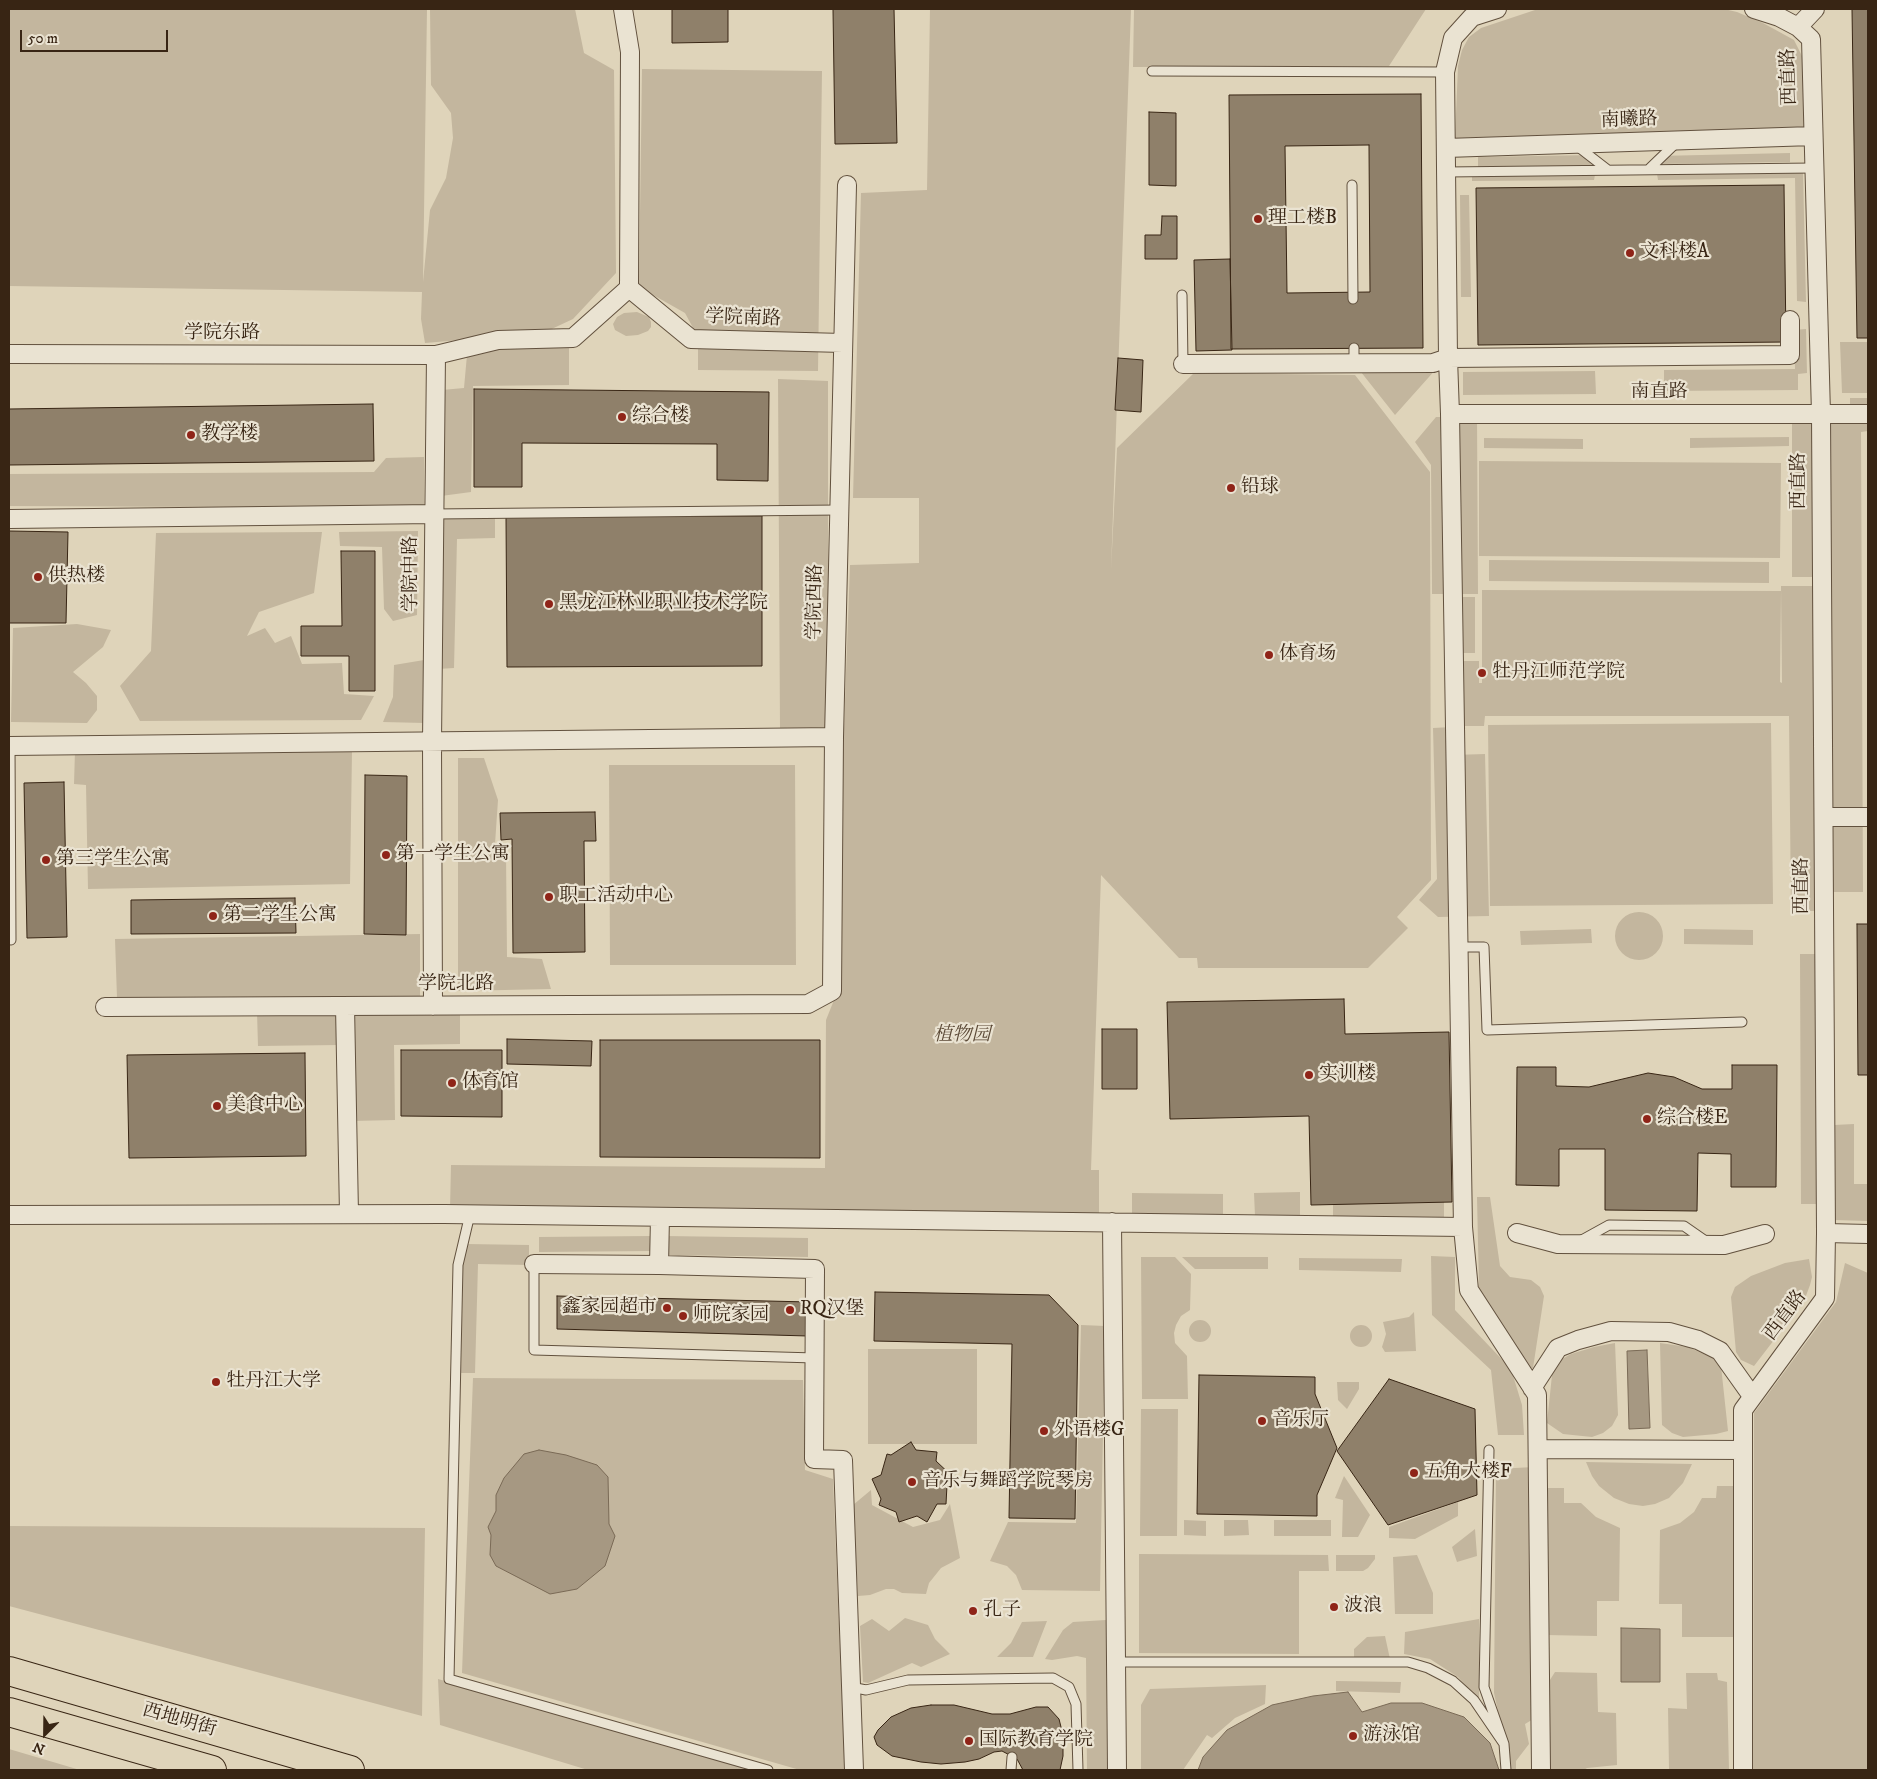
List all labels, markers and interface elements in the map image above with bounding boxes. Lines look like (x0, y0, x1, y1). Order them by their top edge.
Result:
scale bar (22, 20, 170, 52)
text: 50 m (28, 29, 58, 48)
street label: 西直路 (1778, 48, 1802, 106)
street label: 南曦路 (1600, 109, 1658, 133)
place label: 理工楼B (1268, 208, 1337, 230)
marker: 理工楼B (1252, 213, 1264, 225)
place label: 文科楼A (1640, 242, 1709, 264)
marker: 文科楼A (1624, 247, 1636, 259)
street label: 学院南路 (705, 306, 781, 332)
street label: 学院东路 (184, 323, 260, 345)
street label: 南直路 (1631, 382, 1687, 404)
place label: 综合楼 (632, 406, 689, 428)
marker: 综合楼 (616, 411, 628, 423)
place label: 教学楼 (201, 424, 258, 446)
marker: 教学楼 (185, 429, 197, 441)
street label: 西直路 (1789, 453, 1811, 509)
place label: 铅球 (1241, 477, 1279, 499)
marker: 铅球 (1225, 482, 1237, 494)
street label: 学院中路 (401, 536, 423, 612)
street label: 学院西路 (804, 564, 828, 640)
place label: 供热楼 (48, 566, 105, 588)
marker: 供热楼 (32, 571, 44, 583)
place label: 黑龙江林业职业技术学院 (559, 593, 768, 615)
marker: 黑龙江林业职业技术学院 (543, 598, 555, 610)
place label: 体育场 (1279, 644, 1336, 666)
marker: 体育场 (1263, 649, 1275, 661)
place label: 牡丹江师范学院 (1492, 662, 1625, 684)
marker: 牡丹江师范学院 (1476, 667, 1488, 679)
place label: 第一学生公寓 (396, 844, 510, 866)
place label: 第三学生公寓 (56, 849, 170, 871)
marker: 第一学生公寓 (380, 849, 392, 861)
marker: 第三学生公寓 (40, 854, 52, 866)
street label: 西直路 (1792, 858, 1814, 914)
place label: 职工活动中心 (559, 886, 673, 908)
marker: 职工活动中心 (543, 891, 555, 903)
place label: 第二学生公寓 (223, 905, 337, 927)
marker: 第二学生公寓 (207, 910, 219, 922)
street label: 学院北路 (418, 974, 494, 996)
park label: 植物园 (934, 1025, 990, 1047)
place label: 实训楼 (1319, 1064, 1376, 1086)
marker: 实训楼 (1303, 1069, 1315, 1081)
place label: 体育馆 (462, 1072, 519, 1094)
marker: 体育馆 (446, 1077, 458, 1089)
place label: 美食中心 (227, 1095, 303, 1117)
marker: 美食中心 (211, 1100, 223, 1112)
place label: 综合楼E (1657, 1108, 1727, 1130)
marker: 综合楼E (1641, 1113, 1653, 1125)
street label: 西直路 (1760, 1286, 1812, 1346)
place label: 鑫家园超市 (562, 1297, 657, 1319)
place label: RQ汉堡 (800, 1299, 865, 1321)
marker: 鑫家园超市 (661, 1302, 673, 1314)
marker: RQ汉堡 (784, 1304, 796, 1316)
place label: 师院家园 (693, 1305, 769, 1327)
marker: 师院家园 (677, 1310, 689, 1322)
place label: 牡丹江大学 (226, 1371, 321, 1393)
marker: 牡丹江大学 (210, 1376, 222, 1388)
place label: 音乐厅 (1272, 1410, 1329, 1432)
marker: 音乐厅 (1256, 1415, 1268, 1427)
place label: 外语楼G (1054, 1420, 1124, 1442)
marker: 外语楼G (1038, 1425, 1050, 1437)
place label: 五角大楼F (1424, 1462, 1512, 1484)
marker: 五角大楼F (1408, 1467, 1420, 1479)
place label: 音乐与舞蹈学院琴房 (922, 1471, 1093, 1493)
marker: 音乐与舞蹈学院琴房 (906, 1476, 918, 1488)
place label: 波浪 (1344, 1596, 1382, 1618)
place label: 孔子 (983, 1600, 1021, 1622)
marker: 波浪 (1328, 1601, 1340, 1613)
marker: 孔子 (967, 1605, 979, 1617)
street label: 西地明街 (139, 1700, 219, 1742)
north arrow (20, 1709, 70, 1759)
place label: 游泳馆 (1363, 1725, 1420, 1747)
place label: 国际教育学院 (979, 1730, 1093, 1752)
marker: 游泳馆 (1347, 1730, 1359, 1742)
marker: 国际教育学院 (963, 1735, 975, 1747)
text: N (30, 1737, 48, 1758)

